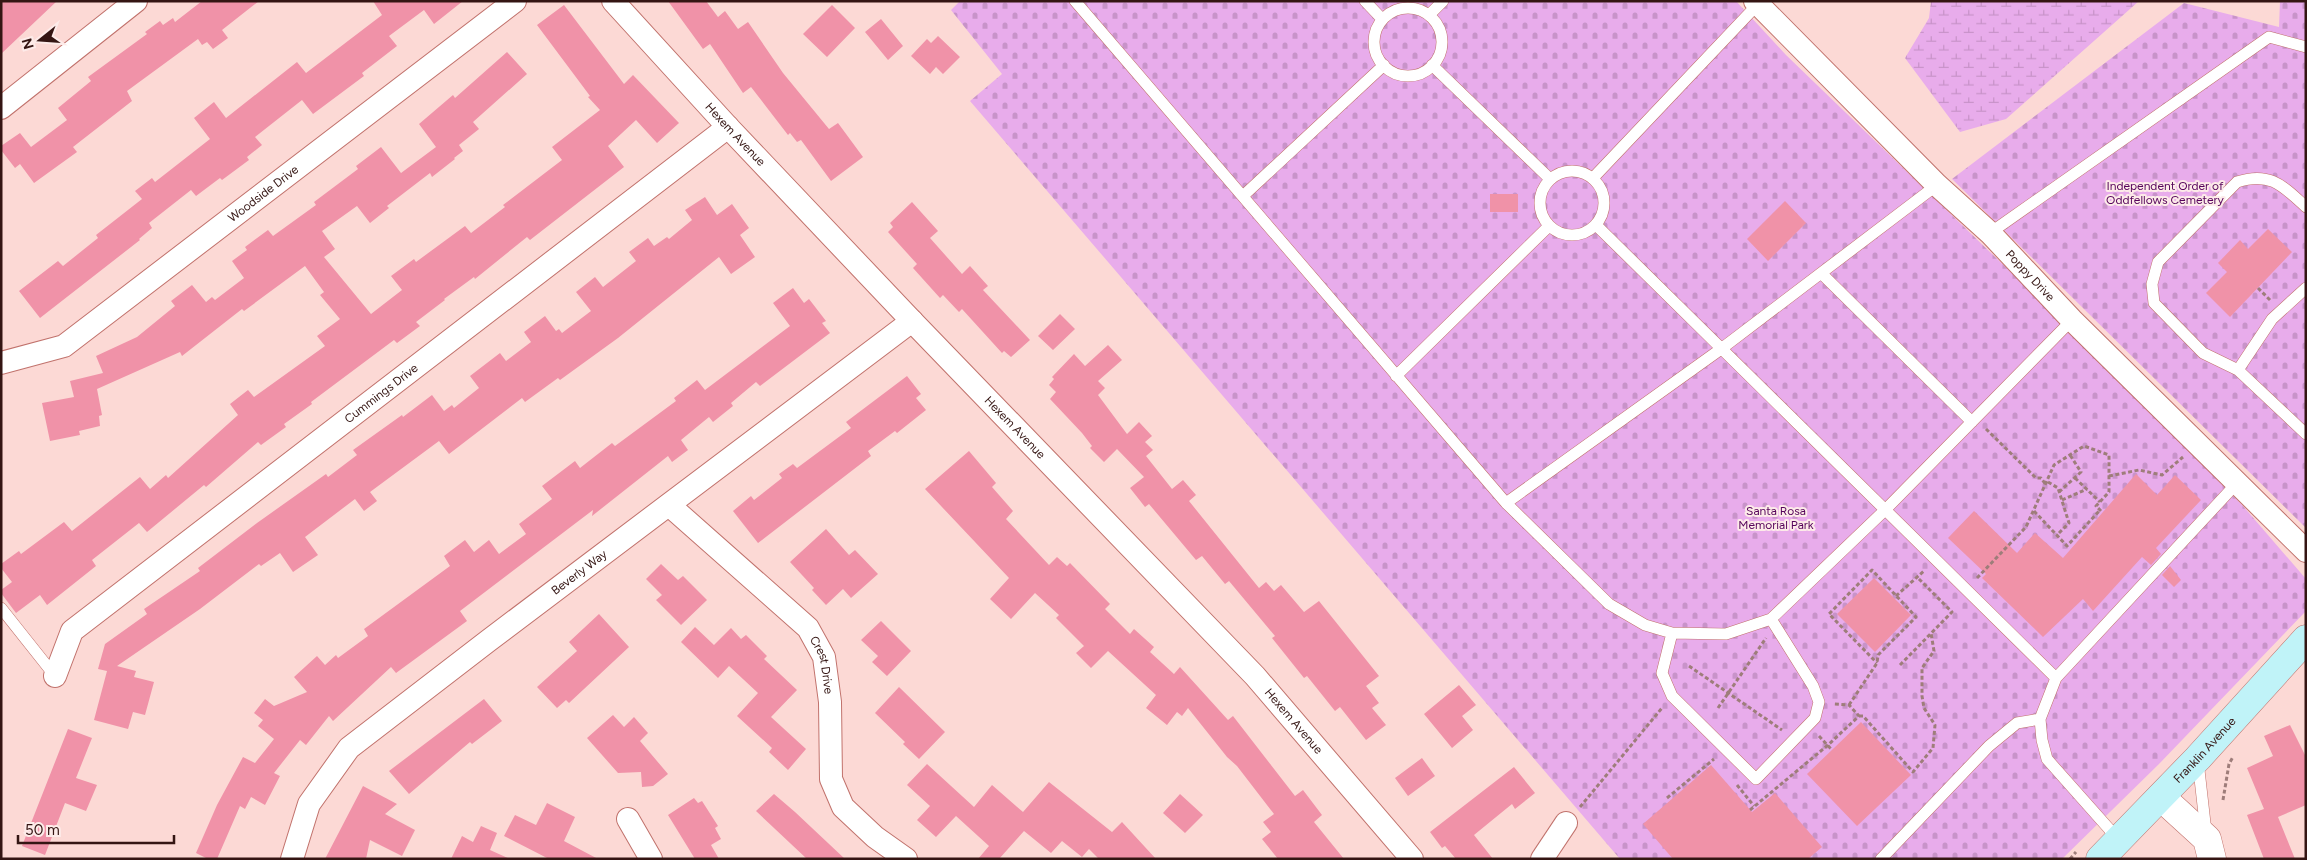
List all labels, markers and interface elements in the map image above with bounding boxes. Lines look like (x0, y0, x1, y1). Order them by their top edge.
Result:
north arrow (15, 15, 65, 65)
text: N (18, 36, 38, 51)
street label: Hexem Avenue (702, 100, 769, 169)
street label: Woodside Drive (225, 162, 301, 225)
park label: Independent Order of Oddfellows Cemetery (2106, 179, 2225, 207)
street label: Poppy Drive (2003, 247, 2058, 304)
street label: Cummings Drive (342, 361, 421, 426)
street label: Hexem Avenue (981, 393, 1049, 462)
park label: Santa Rosa Memorial Park (1738, 504, 1814, 532)
street label: Beverly Way (549, 546, 610, 598)
street label: Crest Drive (807, 634, 836, 695)
street label: Hexem Avenue (1262, 686, 1326, 757)
street label: Franklin Avenue (2171, 714, 2239, 786)
scale bar (18, 812, 174, 844)
text: 50 m (25, 821, 60, 839)

